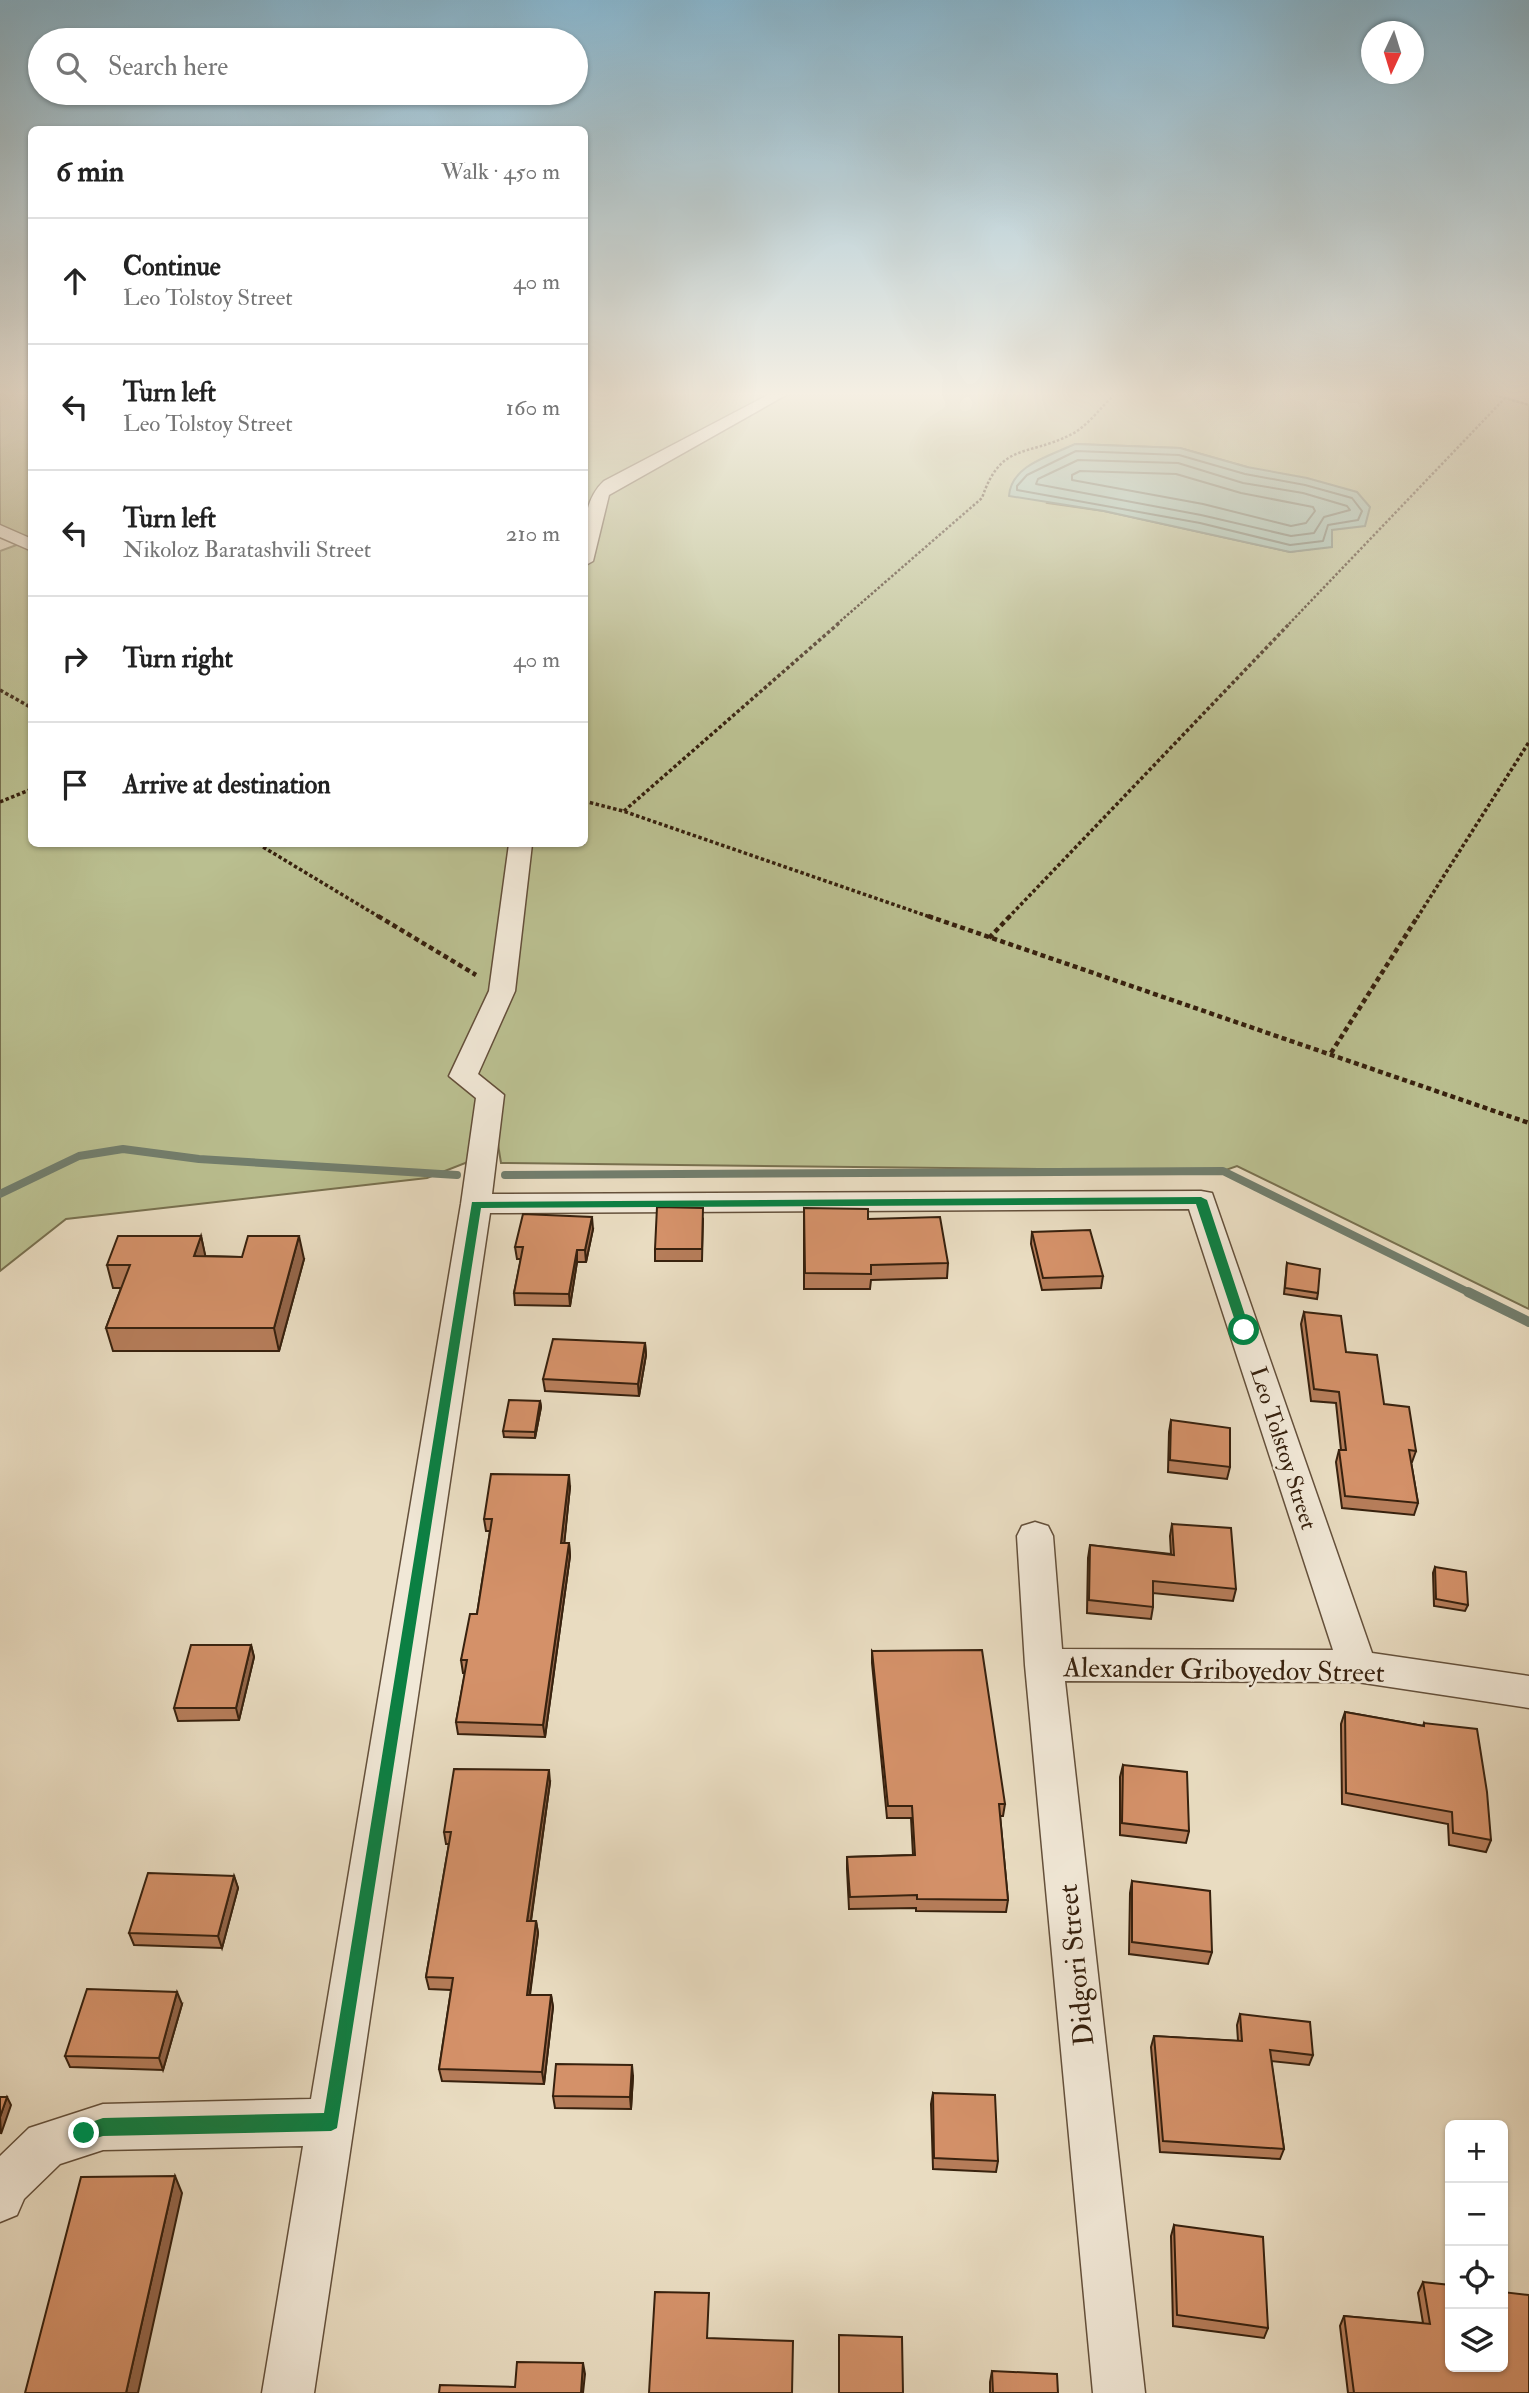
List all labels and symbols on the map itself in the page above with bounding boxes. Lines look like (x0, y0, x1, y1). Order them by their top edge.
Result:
north arrow (1361, 21, 1424, 84)
route start (1228, 1314, 1259, 1345)
street label: Leo Tolstoy Street (1243, 1363, 1324, 1533)
street label: Alexander Griboyedov Street (1062, 1650, 1385, 1691)
street label: Didgori Street (1051, 1882, 1102, 2047)
route end (68, 2117, 99, 2148)

